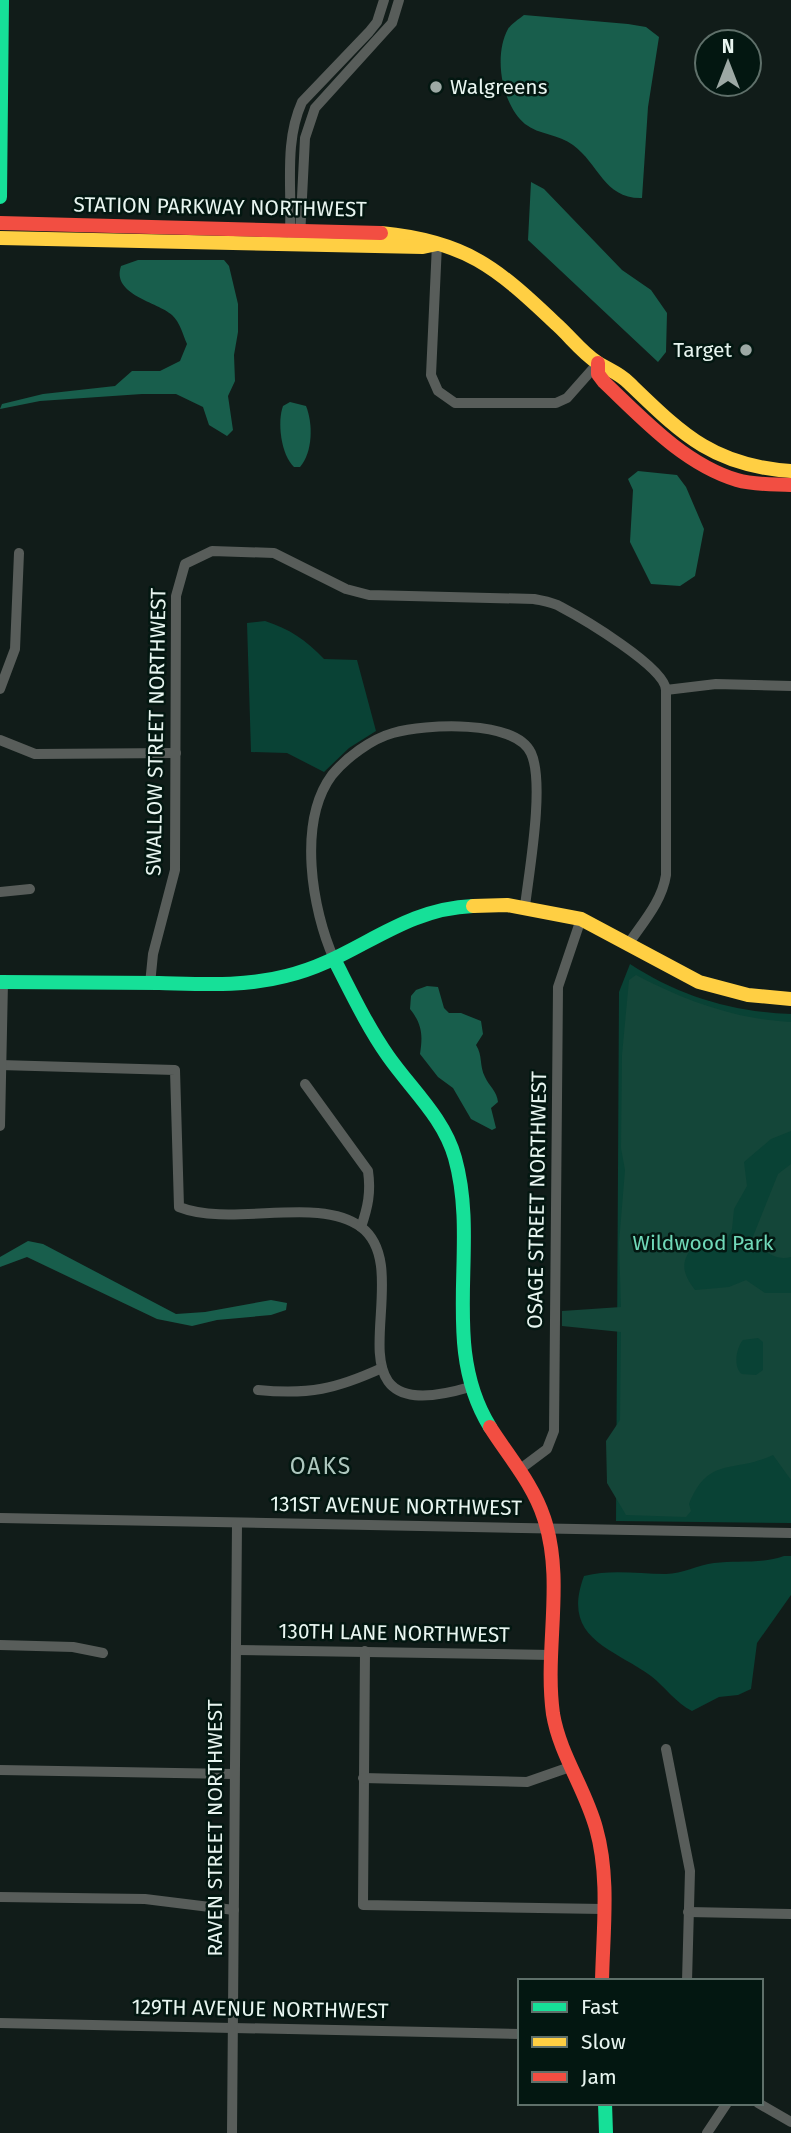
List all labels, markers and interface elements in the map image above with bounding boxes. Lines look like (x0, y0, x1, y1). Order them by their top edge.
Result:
north arrow (693, 28, 763, 98)
text: N (722, 35, 734, 58)
place label: Walgreens (450, 74, 548, 100)
marker: Walgreens (428, 79, 444, 95)
street label: STATION PARKWAY NORTHWEST (73, 191, 367, 223)
place label: Target (673, 337, 732, 363)
marker: Target (738, 342, 754, 358)
street label: SWALLOW STREET NORTHWEST (140, 588, 172, 876)
street label: OSAGE STREET NORTHWEST (522, 1071, 552, 1329)
park label: Wildwood Park (633, 1230, 774, 1256)
district label: OAKS (290, 1452, 352, 1480)
street label: 131ST AVENUE NORTHWEST (270, 1491, 522, 1521)
street label: 130TH LANE NORTHWEST (278, 1618, 510, 1648)
street label: RAVEN STREET NORTHWEST (202, 1699, 228, 1957)
legend (518, 1979, 763, 2105)
street label: 129TH AVENUE NORTHWEST (131, 1994, 389, 2024)
text: Fast (581, 1994, 619, 2020)
text: Slow (581, 2029, 626, 2055)
text: Jam (581, 2064, 617, 2090)

